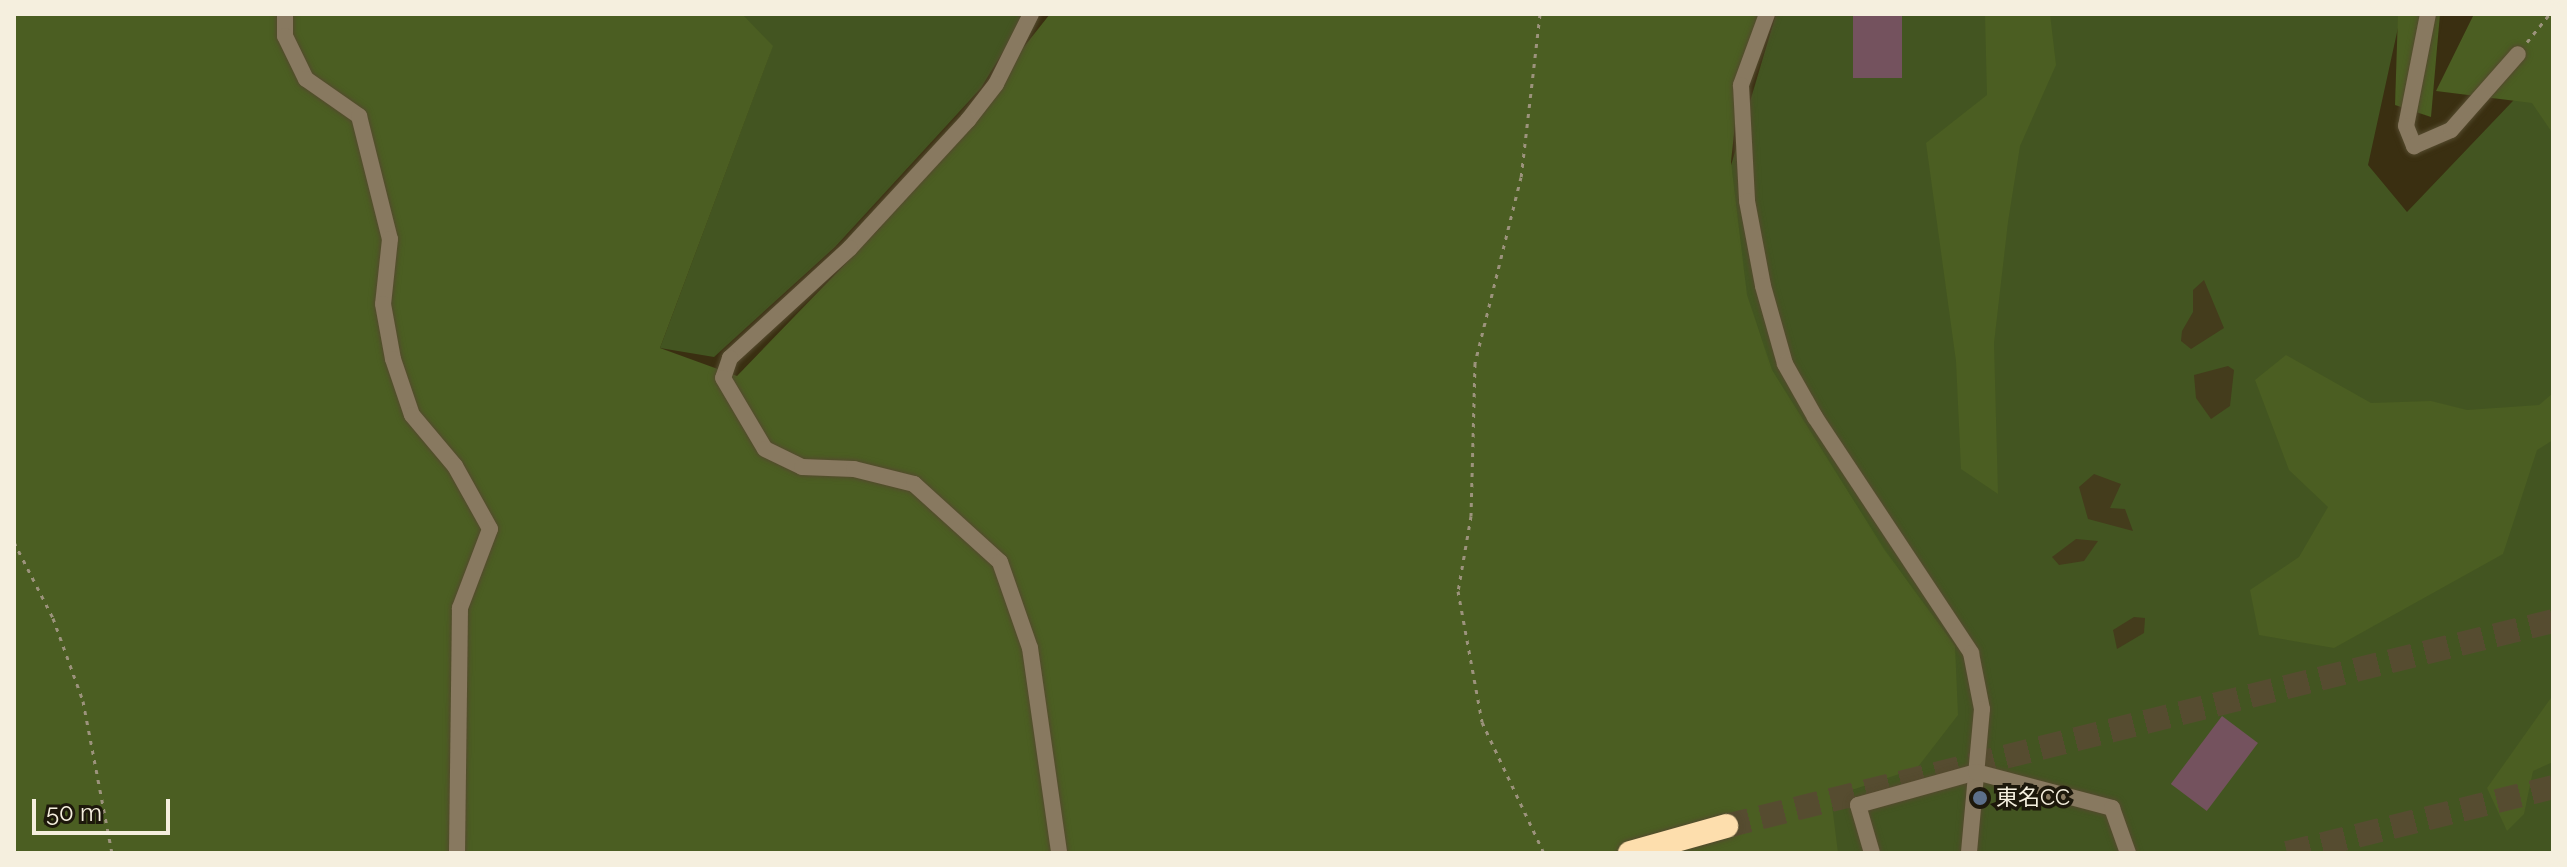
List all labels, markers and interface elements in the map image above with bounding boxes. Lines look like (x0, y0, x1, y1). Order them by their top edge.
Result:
scale bar (36, 783, 174, 833)
place label: 東名CC (1996, 785, 2070, 811)
marker: 東名CC (1971, 789, 1989, 807)
text: 50 m (46, 798, 102, 827)

